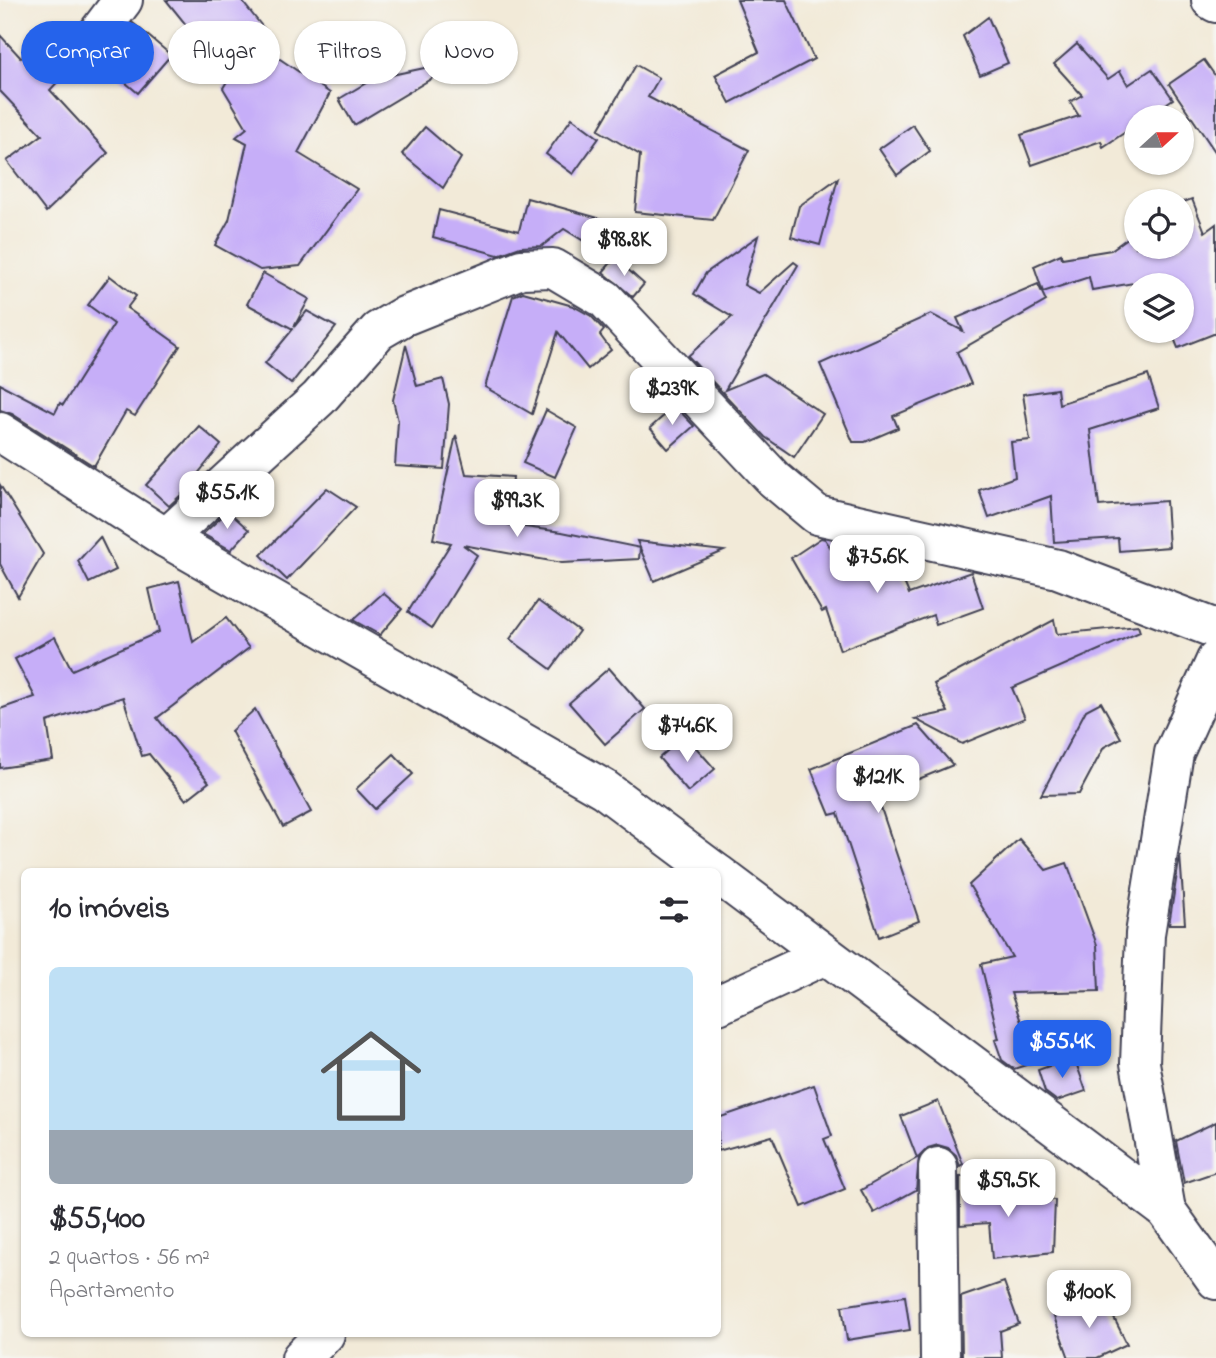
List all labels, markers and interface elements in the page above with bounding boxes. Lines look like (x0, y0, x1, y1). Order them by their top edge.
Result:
chip: Comprar (21, 21, 154, 84)
chip: Alugar (168, 21, 280, 84)
chip: Filtros (294, 21, 406, 84)
chip: Novo (420, 21, 518, 84)
north arrow (1124, 105, 1194, 175)
map controls (1124, 105, 1194, 343)
button: locate (1124, 189, 1194, 259)
pin: $98.8K (567, 218, 681, 278)
text: $98.8K (597, 224, 651, 257)
button: layers (1124, 273, 1194, 343)
pin: $239K (623, 368, 721, 427)
text: $239K (646, 373, 698, 406)
pin: $55.1K (170, 472, 284, 531)
text: $55.1K (195, 477, 259, 510)
pin: $99.3K (460, 480, 574, 539)
text: $99.3K (490, 485, 544, 518)
pin: $75.6K (820, 536, 934, 595)
text: $75.6K (846, 541, 908, 574)
pin: $74.6K (630, 704, 744, 764)
text: $74.6K (658, 710, 716, 743)
pin: $121K (829, 756, 927, 815)
text: $121K (852, 761, 904, 794)
text: 10 imóveis (49, 888, 170, 932)
icon: filters (655, 891, 693, 929)
icon: home (308, 1013, 434, 1139)
pin: $55.4K (1005, 1020, 1119, 1080)
text: $55.4K (1029, 1026, 1095, 1059)
pin: $59.5K (951, 1160, 1065, 1219)
text: $59.5K (977, 1165, 1040, 1198)
text: $55,400 (49, 1198, 145, 1242)
text: 2 quartos · 56 m² (49, 1242, 210, 1275)
pin: $100K (1040, 1270, 1138, 1330)
text: Apartamento (49, 1275, 175, 1308)
text: $100K (1063, 1276, 1115, 1309)

